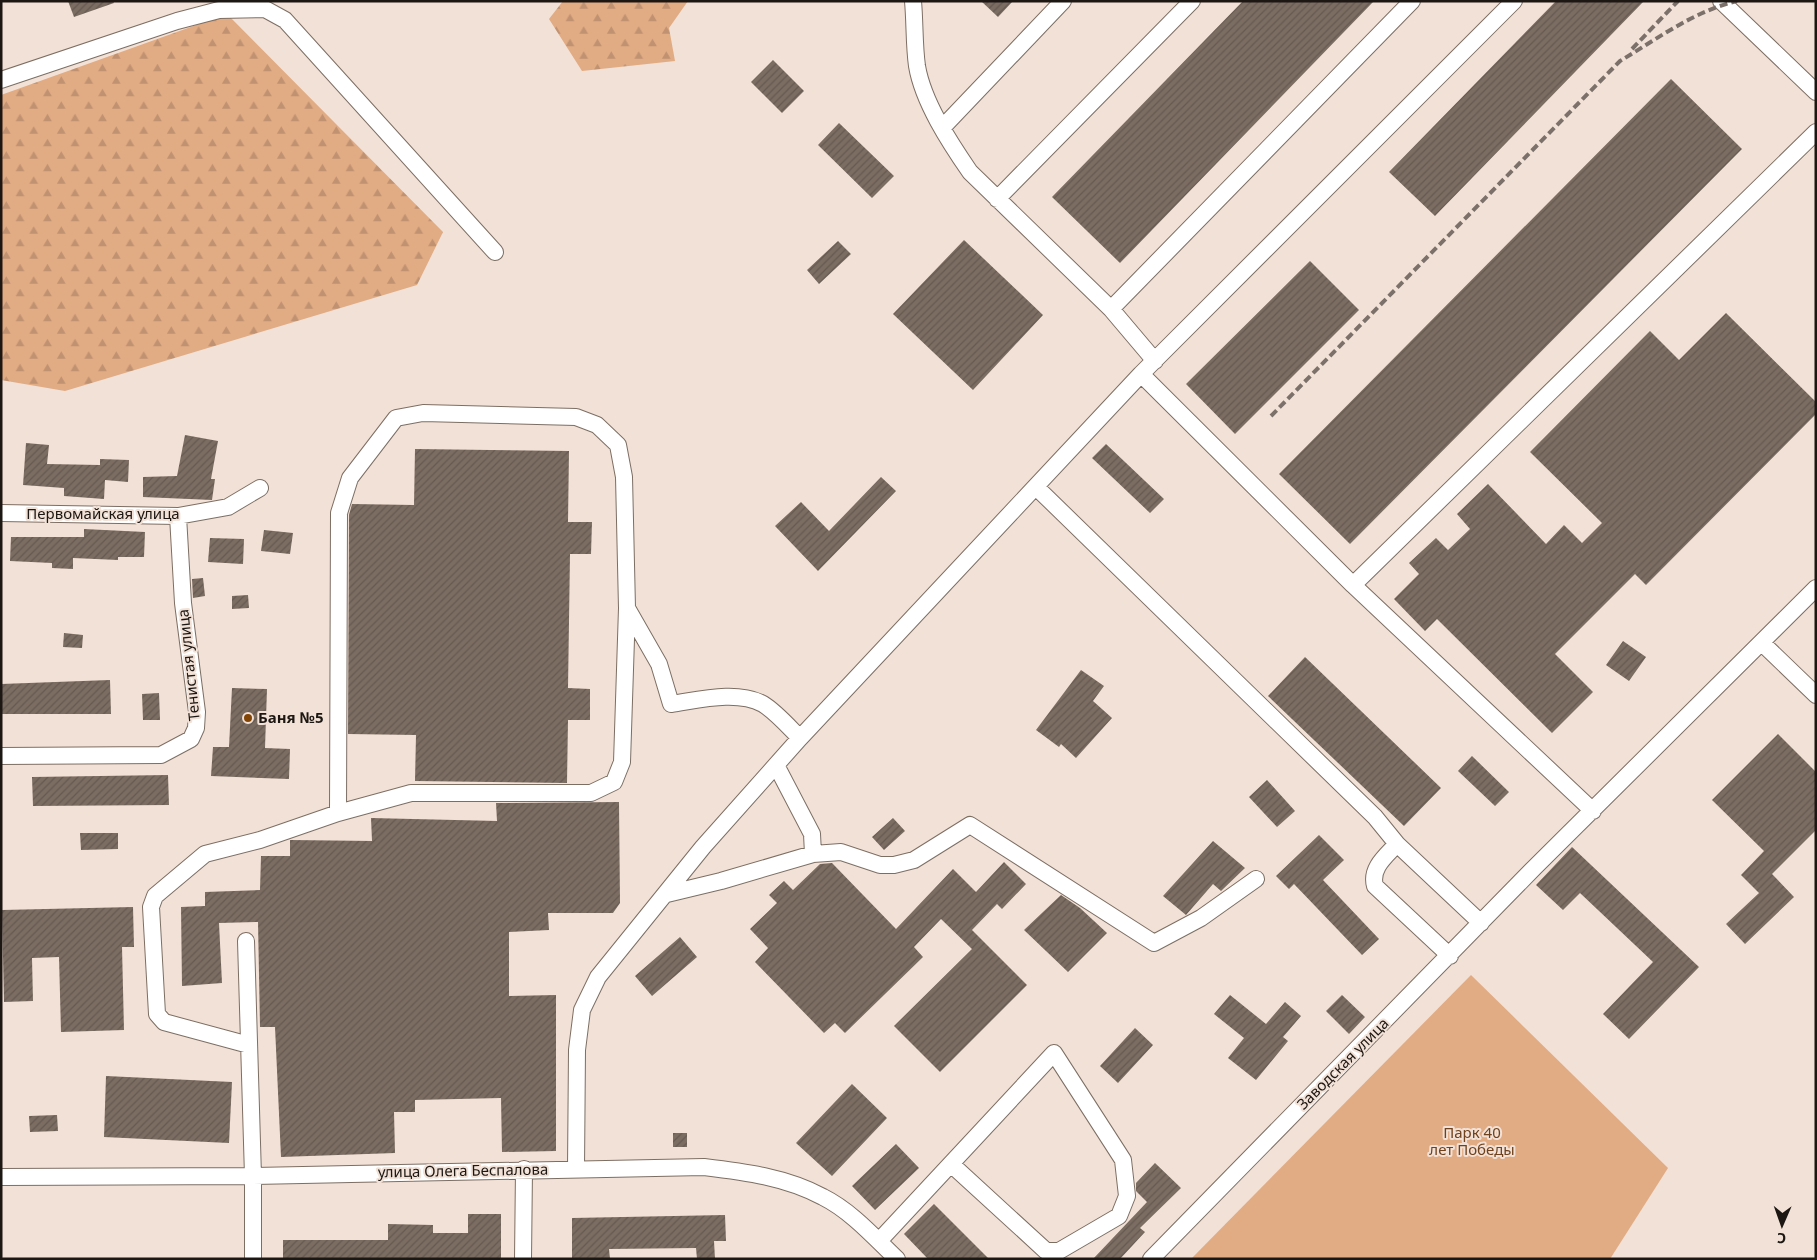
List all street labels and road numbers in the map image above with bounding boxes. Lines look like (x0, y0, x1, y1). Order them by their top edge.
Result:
street label: Первомайская улица (26, 503, 180, 523)
street label: Тенистая улица (172, 608, 204, 722)
street label: Заводская улица (1292, 1013, 1392, 1113)
street label: улица Олега Беспалова (378, 1159, 548, 1181)

